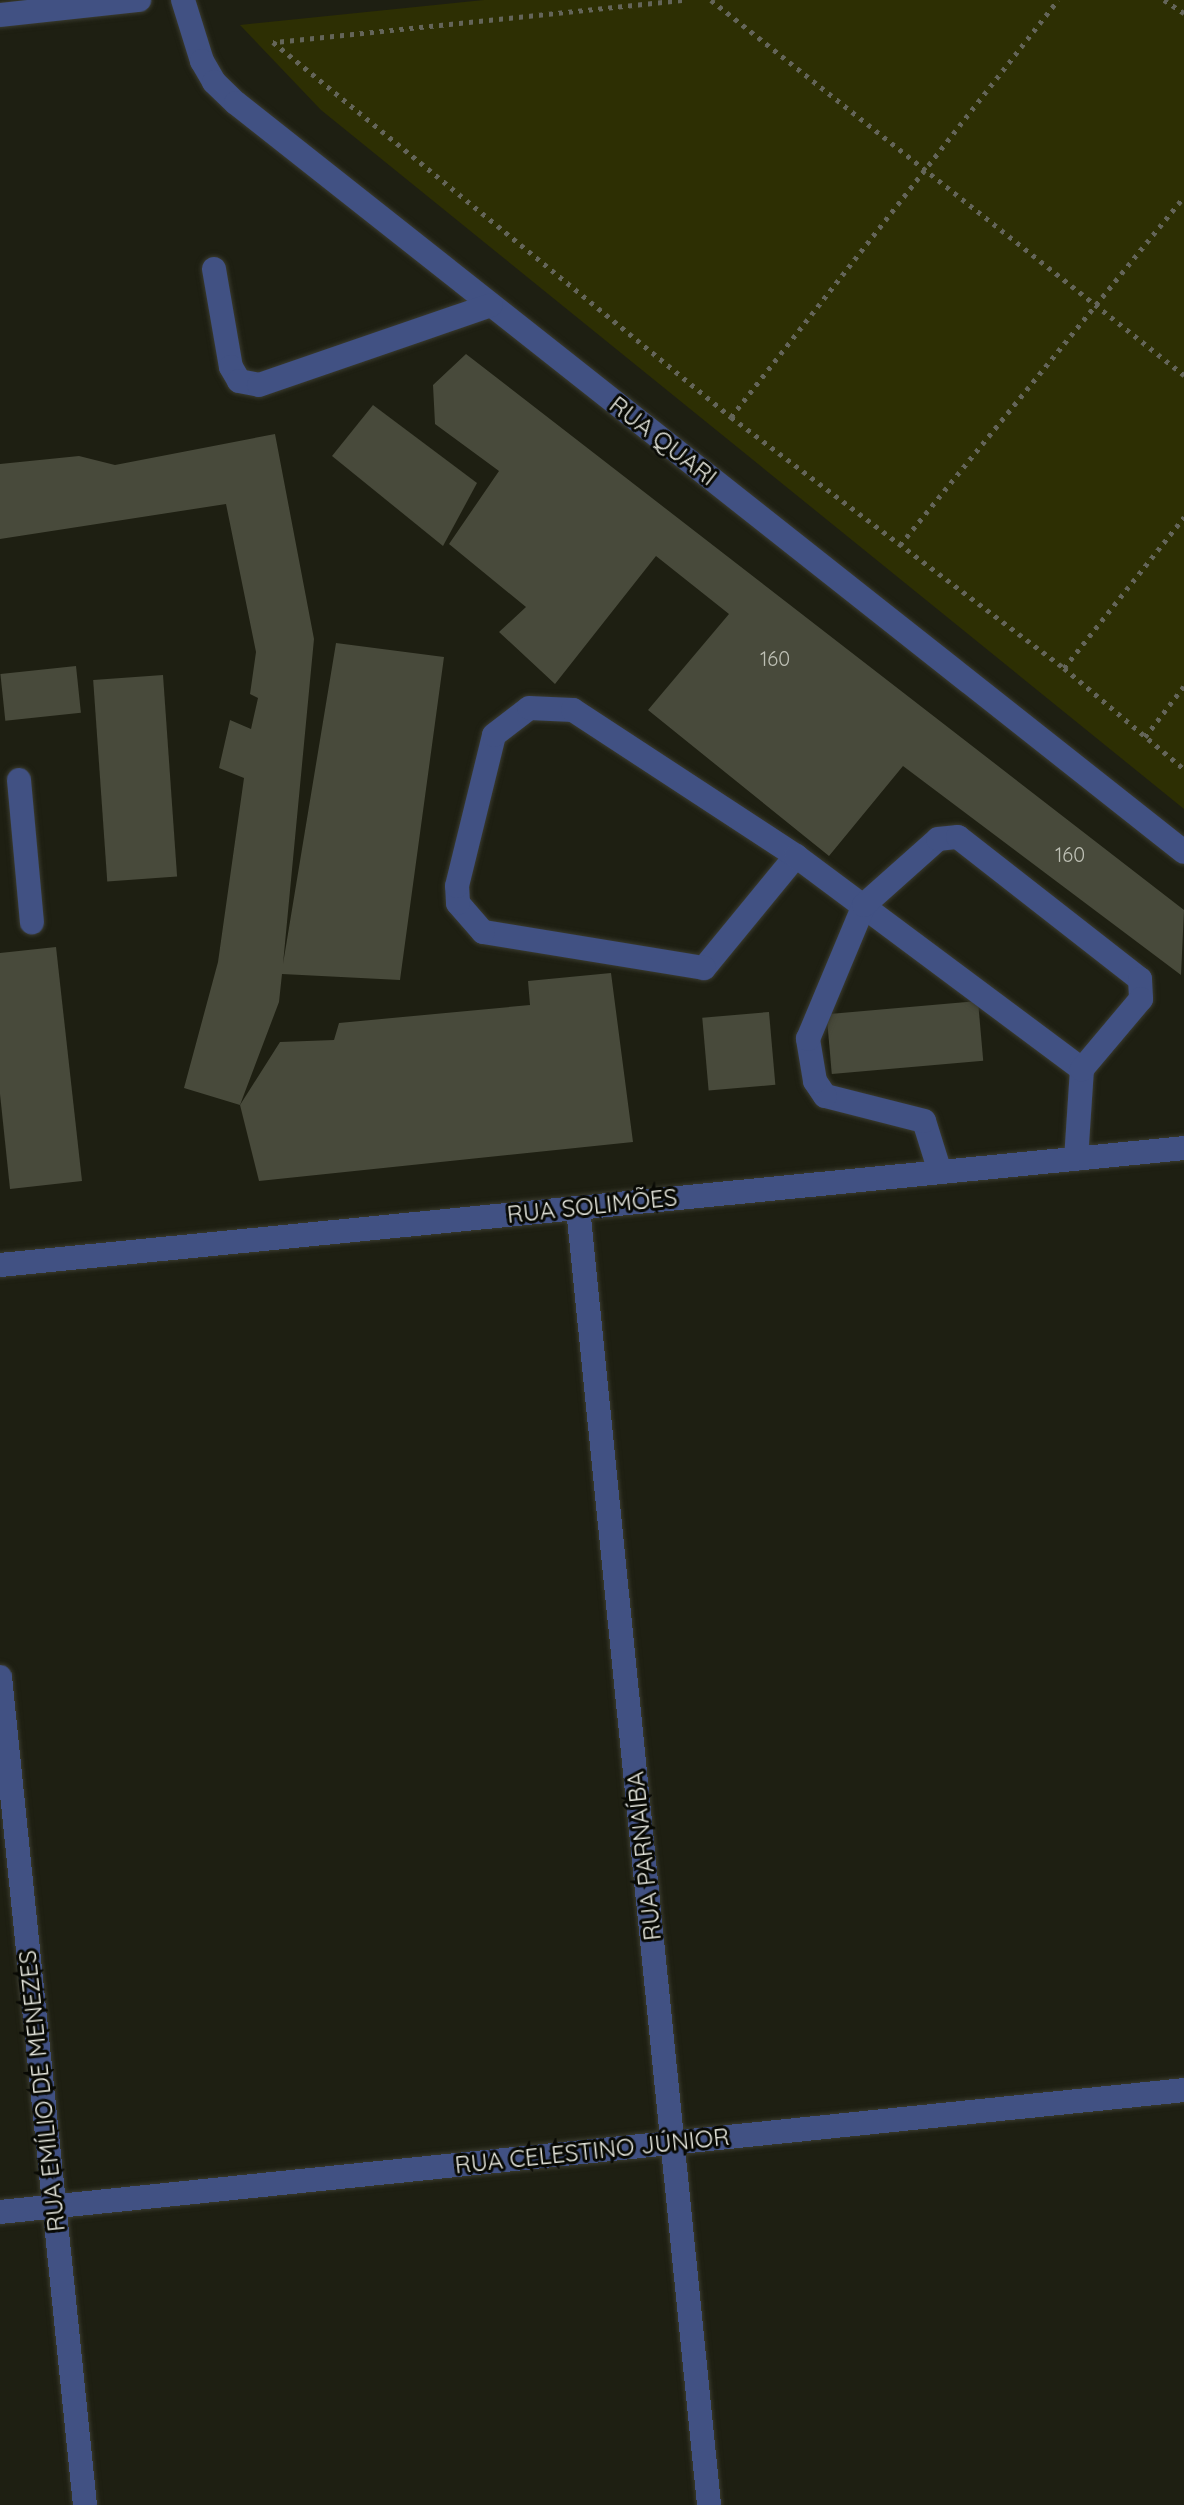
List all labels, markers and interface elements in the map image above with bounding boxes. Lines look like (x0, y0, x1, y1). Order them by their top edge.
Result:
street label: RUA QUARI (604, 390, 722, 492)
house number: 160 (760, 646, 790, 670)
house number: 160 (1055, 842, 1085, 866)
street label: RUA SOLIMÕES (506, 1183, 678, 1229)
street label: RUA PARNAÍBA (621, 1770, 667, 1942)
street label: RUA EMÍLIO DE MENEZES (13, 1949, 71, 2233)
street label: RUA CELESTINO JÚNIOR (453, 2122, 731, 2180)

